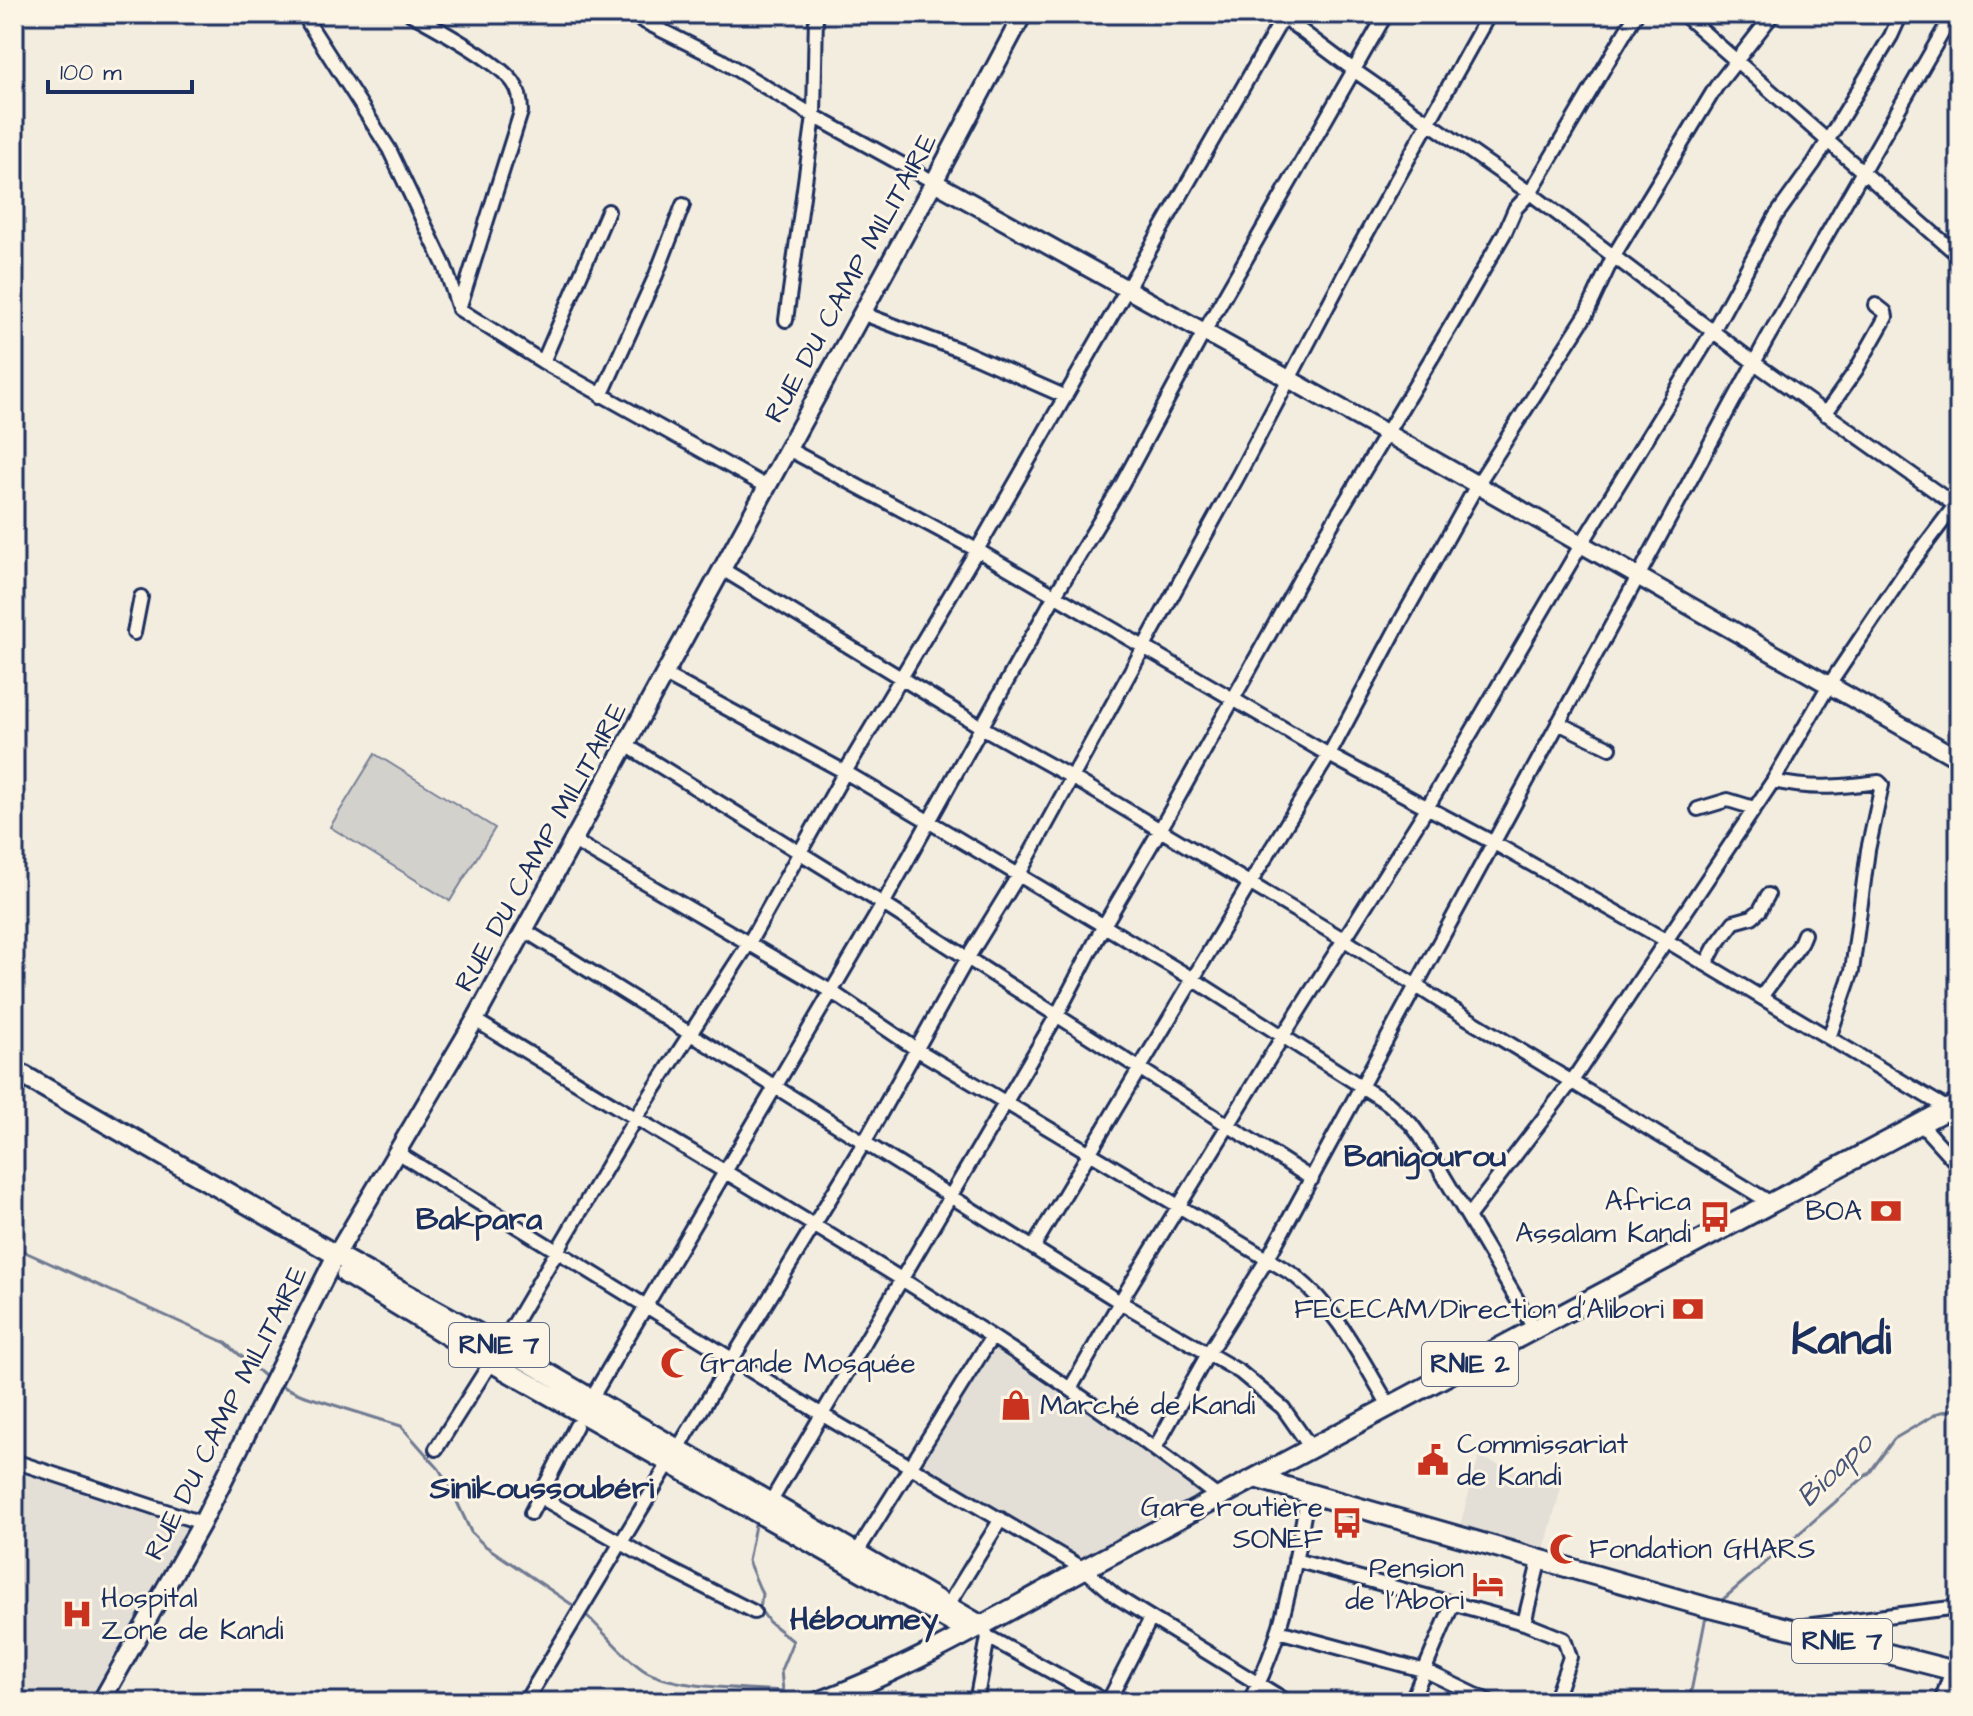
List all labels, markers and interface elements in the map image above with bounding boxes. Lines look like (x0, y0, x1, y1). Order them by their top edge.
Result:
scale bar (48, 44, 192, 94)
text: 100 m (60, 56, 122, 90)
street label: RUE DU CAMP MILITAIRE (755, 126, 947, 430)
street label: RUE DU CAMP MILITAIRE (445, 695, 637, 999)
district label: Banigourou (1344, 1134, 1506, 1180)
place label: Africa Assalam Kandi (1515, 1182, 1691, 1253)
place label: BOA (1805, 1192, 1862, 1231)
bank icon: BOA (1869, 1194, 1903, 1228)
district label: Bakpara (416, 1197, 543, 1242)
bus stop icon: Africa Assalam Kandi (1698, 1200, 1732, 1234)
street label: RUE DU CAMP MILITAIRE (135, 1259, 318, 1567)
place label: FECECAM/Direction d'Alibori (1294, 1290, 1664, 1329)
bank icon: FECECAM/Direction d'Alibori (1671, 1292, 1705, 1326)
district label: Kandi (1791, 1311, 1891, 1372)
road number: RNIE 7 (449, 1323, 549, 1367)
road number: RNIE 2 (1422, 1342, 1518, 1386)
place label: Grande Mosquée (700, 1344, 916, 1383)
mosque icon: Grande Mosquée (659, 1346, 693, 1380)
place label: Marché de Kandi (1040, 1386, 1255, 1425)
shop icon: Marché de Kandi (999, 1388, 1033, 1422)
water label: Bioapo (1787, 1422, 1884, 1517)
place label: Commissariat de Kandi (1457, 1425, 1629, 1496)
public building icon: Commissariat de Kandi (1416, 1443, 1450, 1477)
district label: Sinikoussoubéri (429, 1466, 654, 1511)
place label: Gare routière SONEF (1141, 1488, 1324, 1559)
bus stop icon: Gare routière SONEF (1330, 1506, 1364, 1540)
place label: Fondation GHARS (1589, 1530, 1816, 1569)
mosque icon: Fondation GHARS (1548, 1532, 1582, 1566)
place label: Pension de l'Abori (1345, 1549, 1464, 1620)
hotel icon: Pension de l'Abori (1471, 1567, 1505, 1601)
place label: Hospital Zone de Kandi (101, 1579, 284, 1650)
hospital icon: Hospital Zone de Kandi (60, 1597, 94, 1631)
district label: Héboumey (790, 1597, 939, 1643)
road number: RNIE 7 (1792, 1619, 1892, 1663)

